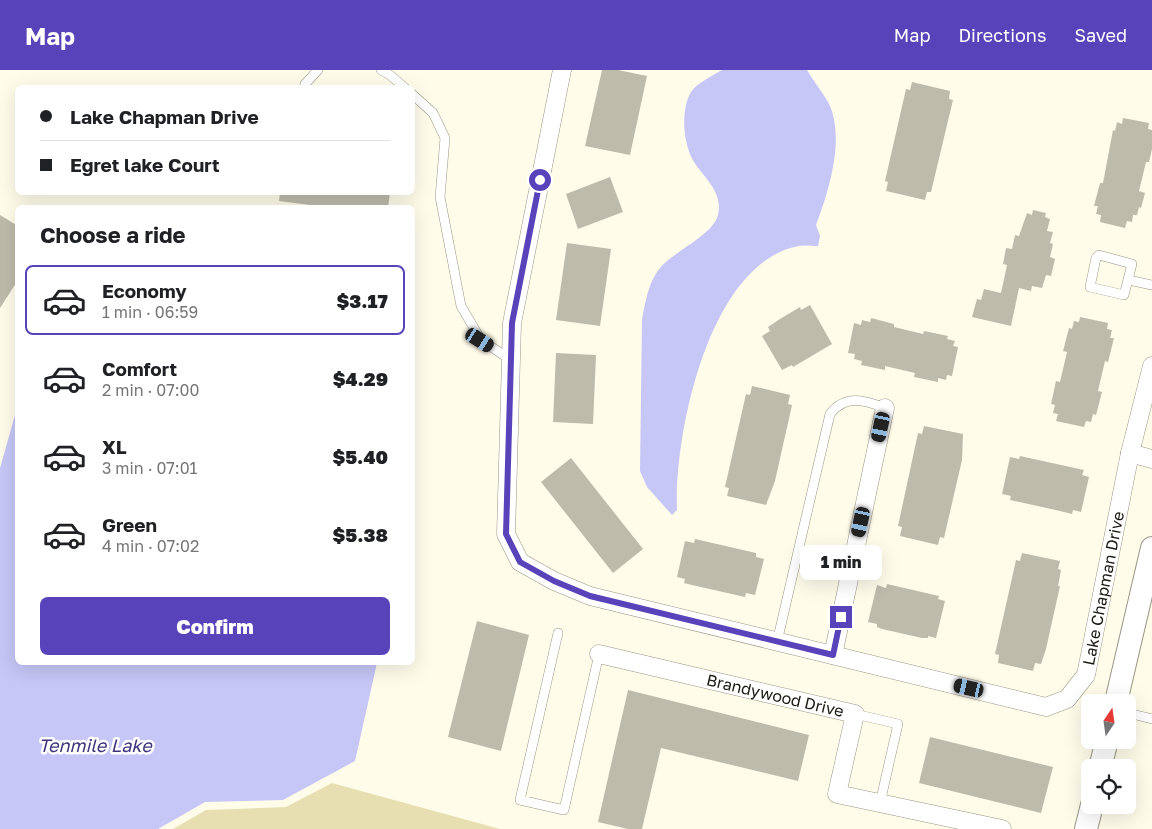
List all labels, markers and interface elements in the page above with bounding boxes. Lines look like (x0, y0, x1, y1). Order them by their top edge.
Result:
text: Map (25, 21, 75, 50)
text: Map (894, 24, 930, 46)
text: Directions (958, 24, 1046, 46)
text: Saved (1074, 24, 1127, 46)
text: Lake Chapman Drive (70, 105, 259, 128)
text: Egret lake Court (70, 153, 220, 176)
route start (529, 169, 551, 191)
text: Choose a ride (40, 221, 186, 248)
icon: car (42, 278, 87, 323)
text: Economy (102, 279, 187, 302)
text: $3.17 (337, 289, 388, 312)
text: 1 min · 06:59 (102, 302, 198, 322)
car (463, 326, 496, 354)
icon: car (42, 356, 87, 401)
text: Comfort (102, 357, 177, 380)
text: $4.29 (333, 367, 388, 390)
text: 2 min · 07:00 (102, 380, 199, 400)
car (870, 411, 891, 443)
icon: car (42, 434, 87, 479)
text: XL (102, 435, 127, 458)
text: $5.40 (332, 445, 388, 468)
text: 3 min · 07:01 (102, 458, 197, 478)
car (850, 506, 871, 538)
street label: Lake Chapman Drive (1078, 510, 1128, 667)
icon: car (42, 512, 87, 557)
text: Green (102, 513, 157, 536)
text: $5.38 (333, 523, 388, 546)
text: 4 min · 07:02 (102, 536, 199, 556)
callout: 1 min (800, 544, 882, 580)
text: 1 min (821, 552, 861, 572)
button: Confirm (40, 597, 390, 655)
route end (830, 606, 852, 628)
street label: Brandywood Drive (705, 670, 846, 721)
car (952, 677, 985, 699)
north arrow (1081, 694, 1136, 749)
map controls (1081, 694, 1136, 814)
water label: Tenmile Lake (38, 734, 153, 756)
button: locate (1081, 759, 1136, 814)

